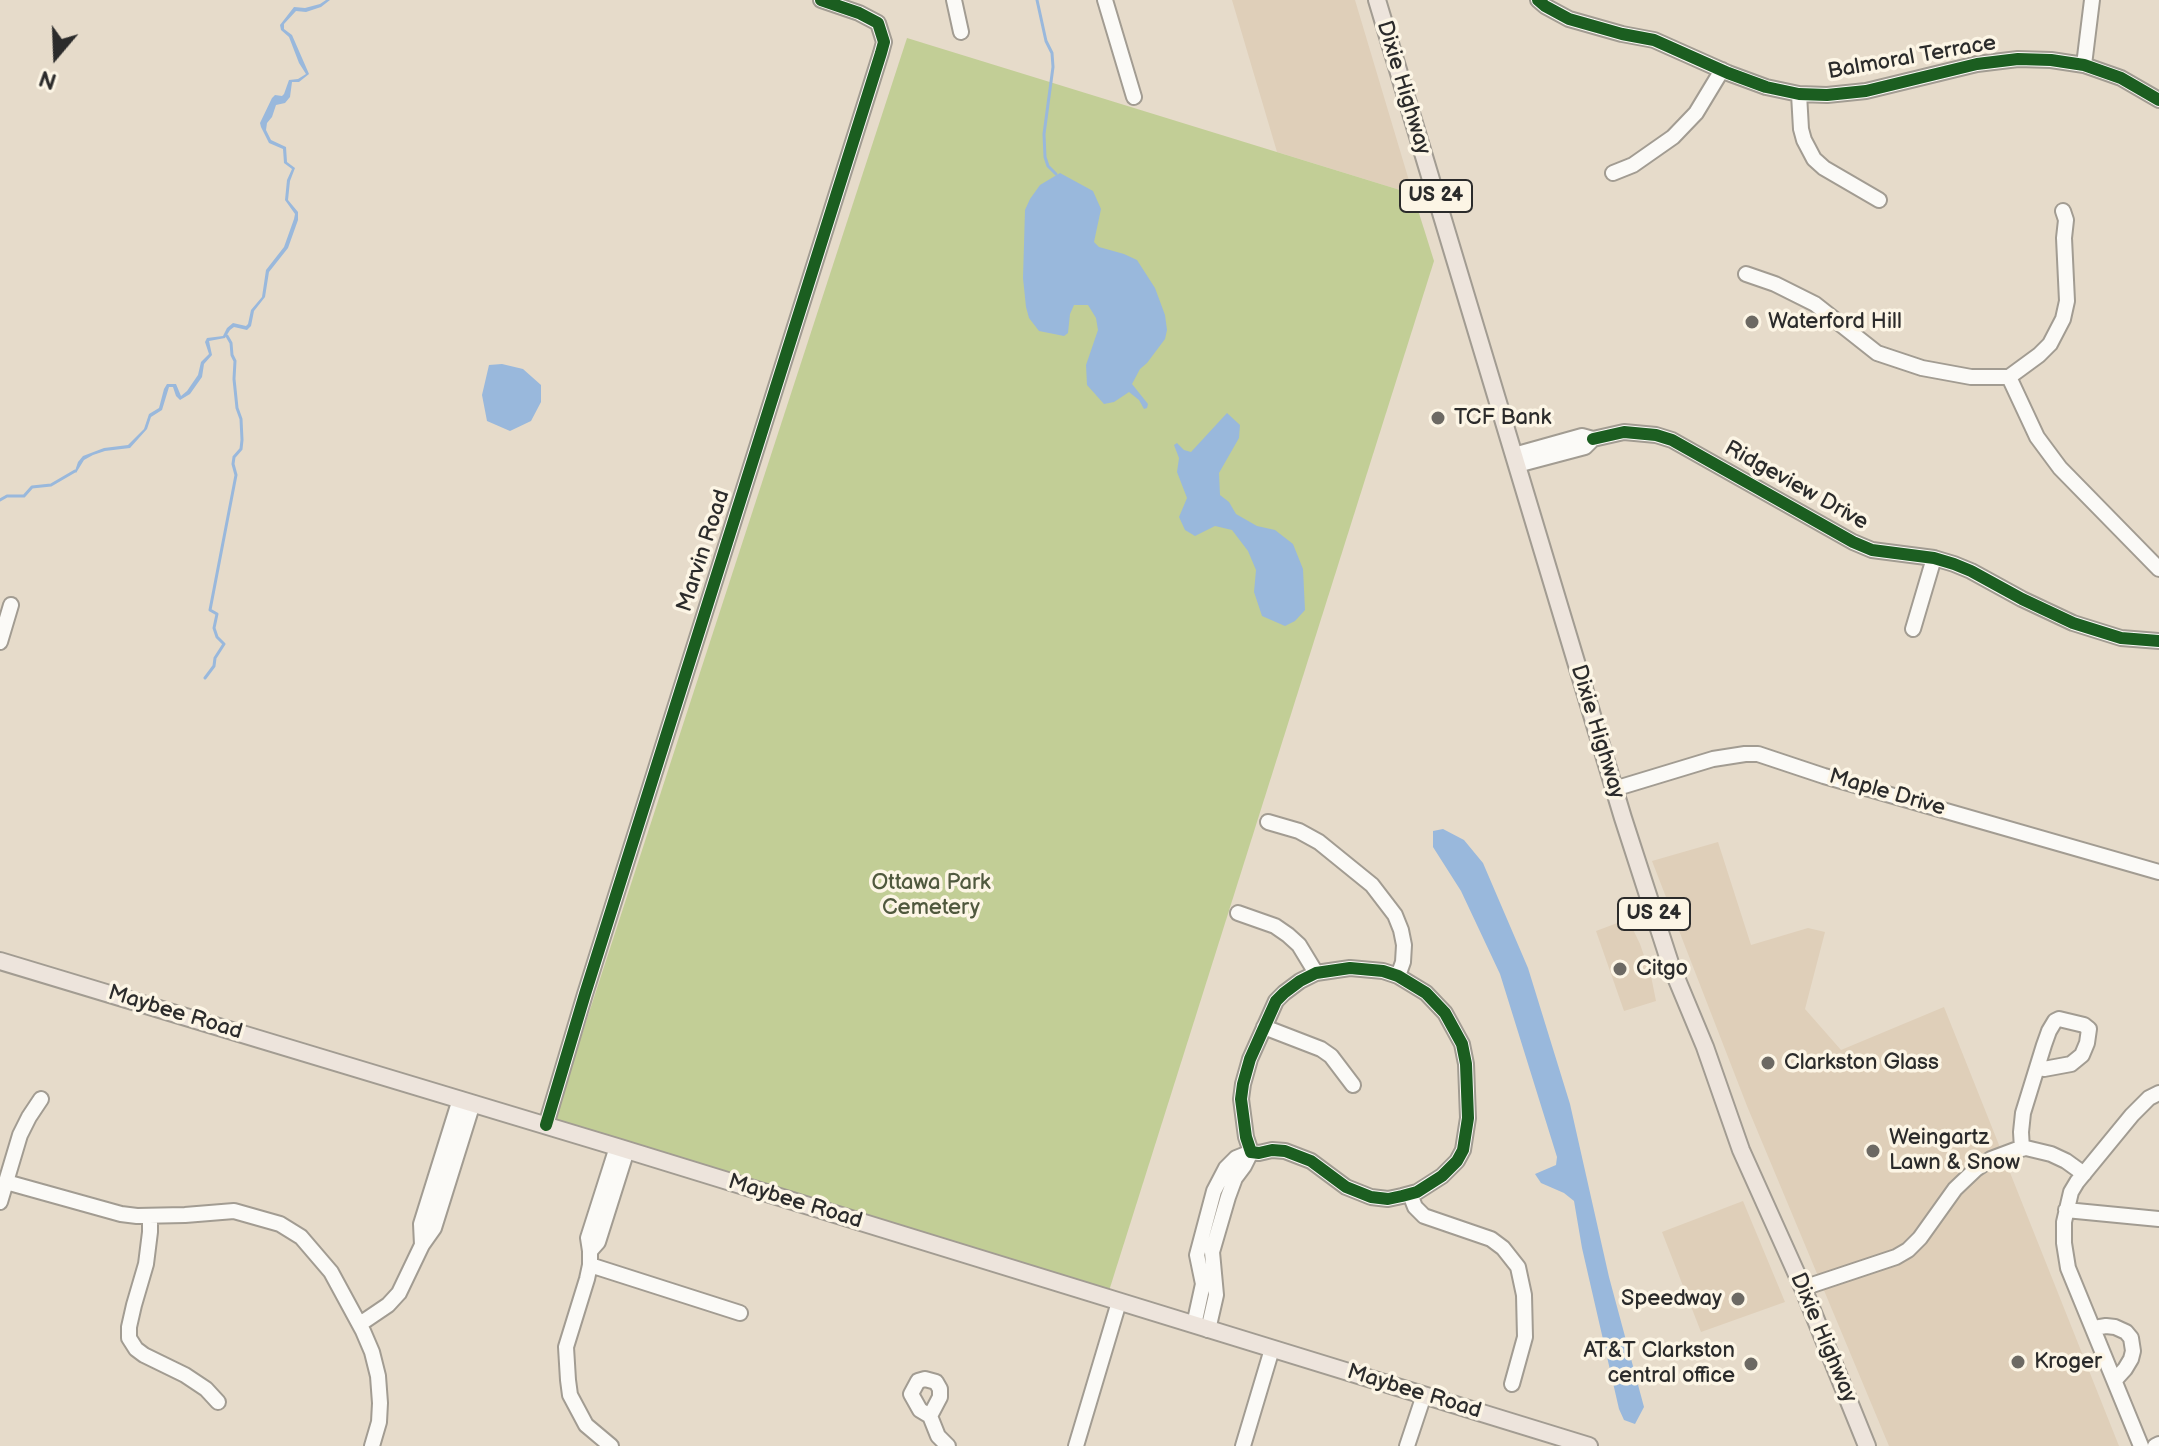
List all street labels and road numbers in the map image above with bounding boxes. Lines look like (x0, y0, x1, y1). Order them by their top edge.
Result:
street label: Dixie Highway (1370, 18, 1436, 158)
street label: Balmoral Terrace (1826, 30, 1998, 86)
road number: US 24 (1400, 180, 1472, 212)
street label: Ridgeview Drive (1720, 436, 1872, 536)
street label: Marvin Road (672, 487, 736, 615)
street label: Dixie Highway (1564, 662, 1630, 802)
street label: Maple Drive (1826, 764, 1948, 822)
road number: US 24 (1618, 898, 1690, 930)
street label: Maybee Road (105, 980, 245, 1046)
street label: Maybee Road (725, 1169, 865, 1235)
street label: Dixie Highway (1784, 1269, 1862, 1407)
street label: Maybee Road (1344, 1359, 1484, 1425)

